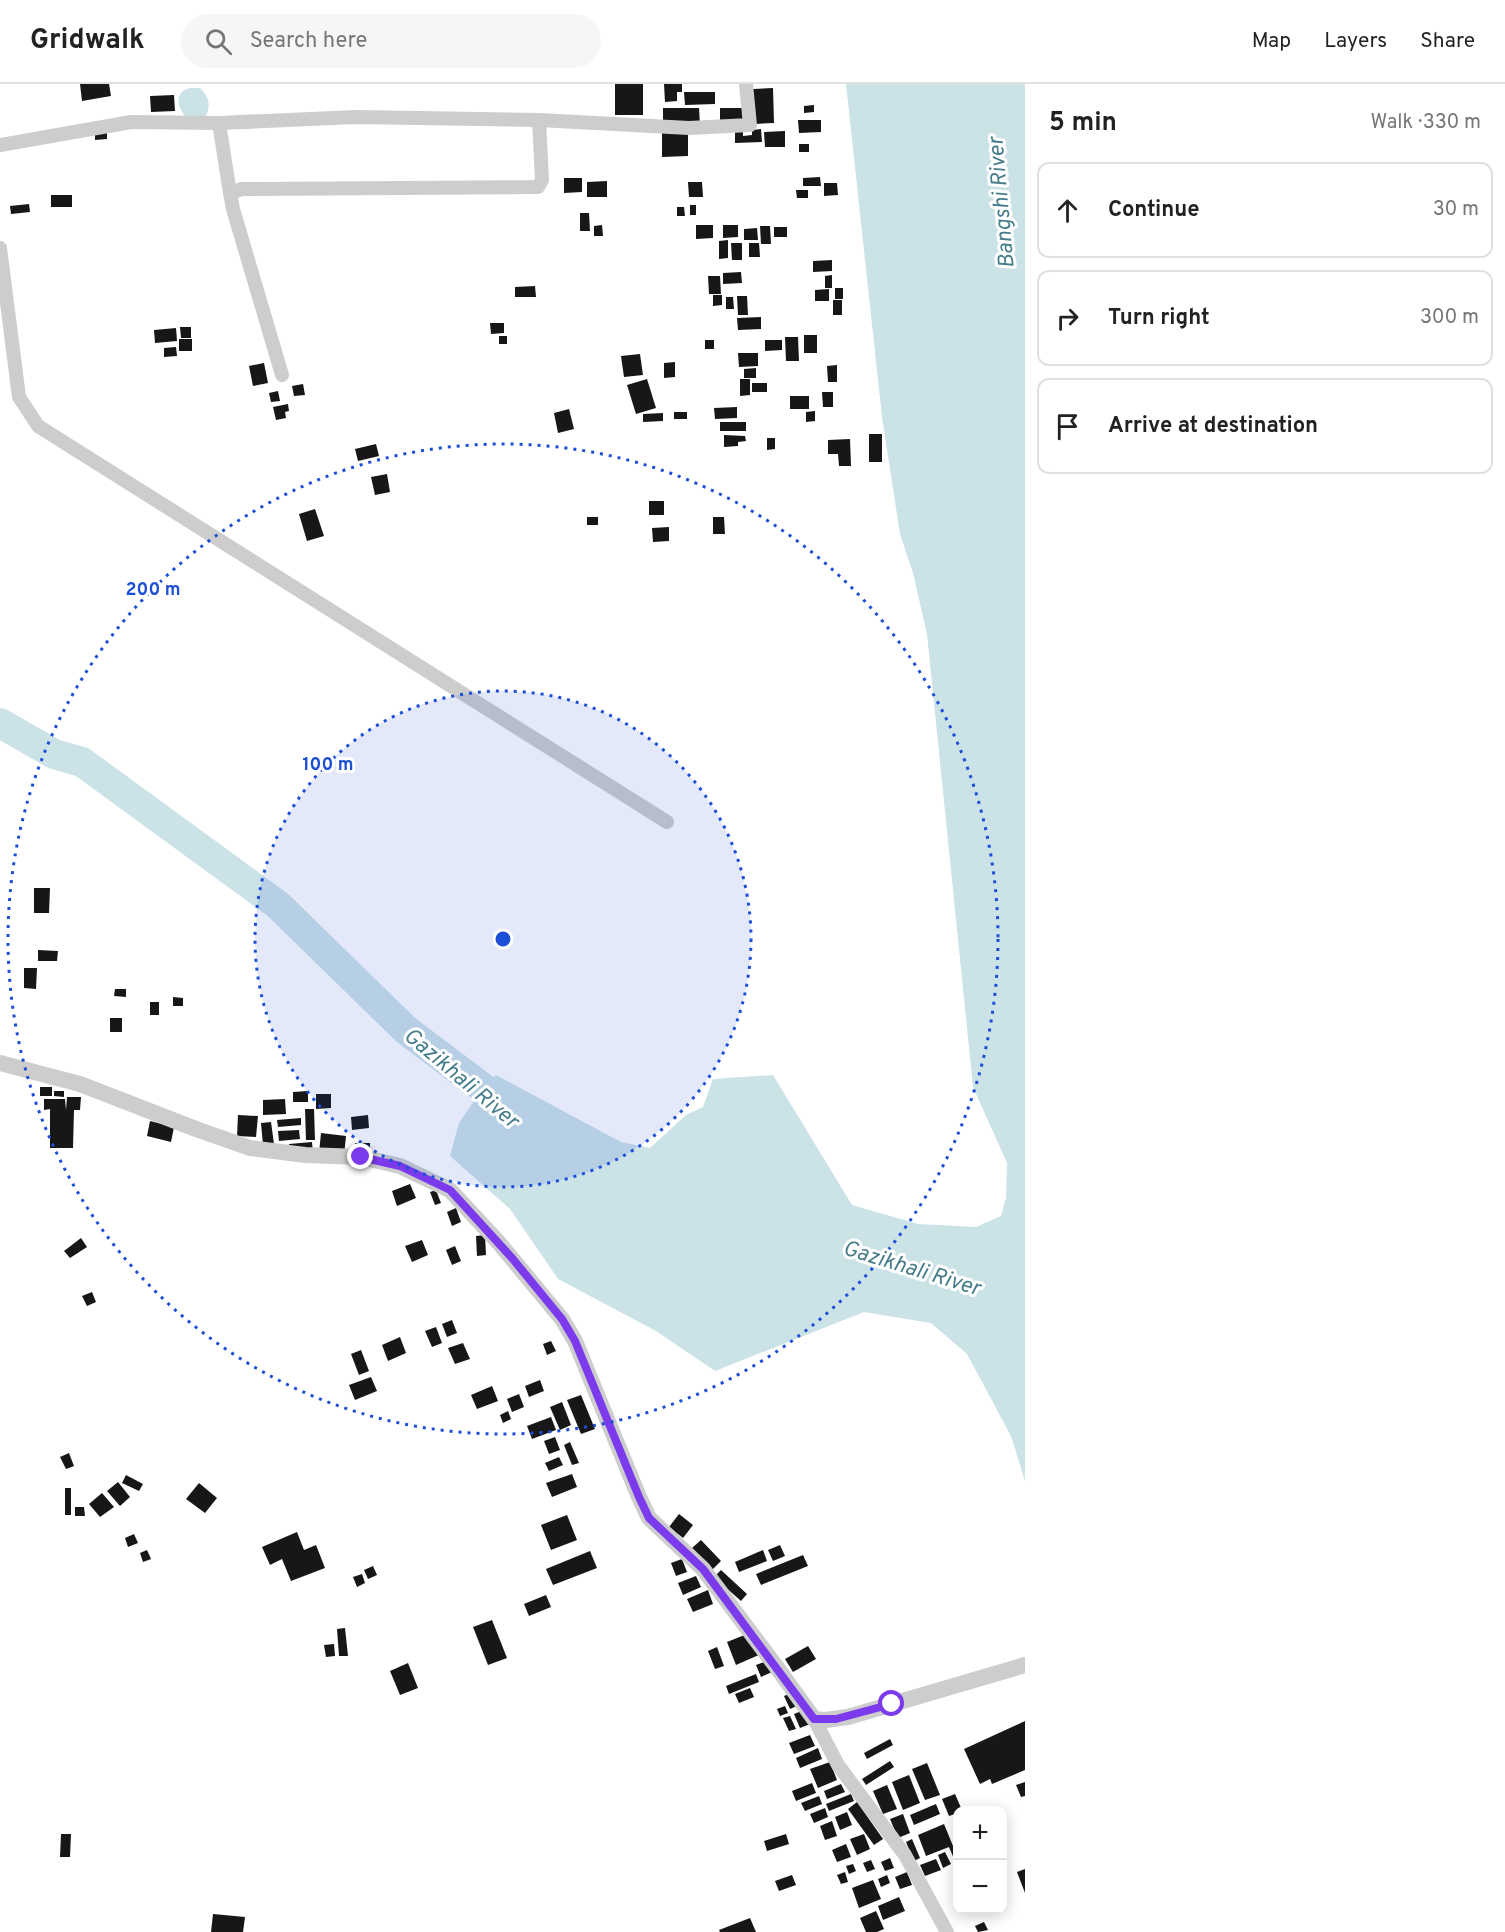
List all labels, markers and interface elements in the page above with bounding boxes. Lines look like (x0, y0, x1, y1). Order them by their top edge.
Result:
search box (181, 14, 601, 68)
text: Gridwalk (30, 23, 145, 59)
icon: search (202, 25, 235, 58)
text: Search here (250, 28, 367, 55)
text: Map (1252, 28, 1291, 55)
text: Layers (1324, 28, 1387, 55)
text: Share (1420, 28, 1475, 55)
text: 5 min (1049, 107, 1117, 140)
text: Walk · 330 m (1371, 110, 1481, 136)
water label: Bangshi River (983, 134, 1022, 270)
icon: ahead (1051, 194, 1084, 227)
text: Continue (1108, 197, 1199, 224)
text: 30 m (1433, 197, 1479, 223)
icon: right (1051, 302, 1084, 335)
text: Turn right (1108, 305, 1210, 332)
text: 300 m (1420, 305, 1479, 331)
icon: arrive (1051, 410, 1084, 443)
text: Arrive at destination (1108, 413, 1318, 440)
text: 200 m (125, 579, 181, 602)
text: 100 m (302, 754, 354, 777)
centre of rings (493, 929, 513, 949)
water label: Gazikhali River (397, 1023, 525, 1136)
route end (347, 1143, 373, 1169)
water label: Gazikhali River (839, 1236, 985, 1304)
route start (878, 1690, 904, 1716)
map controls (953, 1806, 1007, 1914)
button: + (953, 1806, 1007, 1860)
button: − (953, 1860, 1007, 1914)

